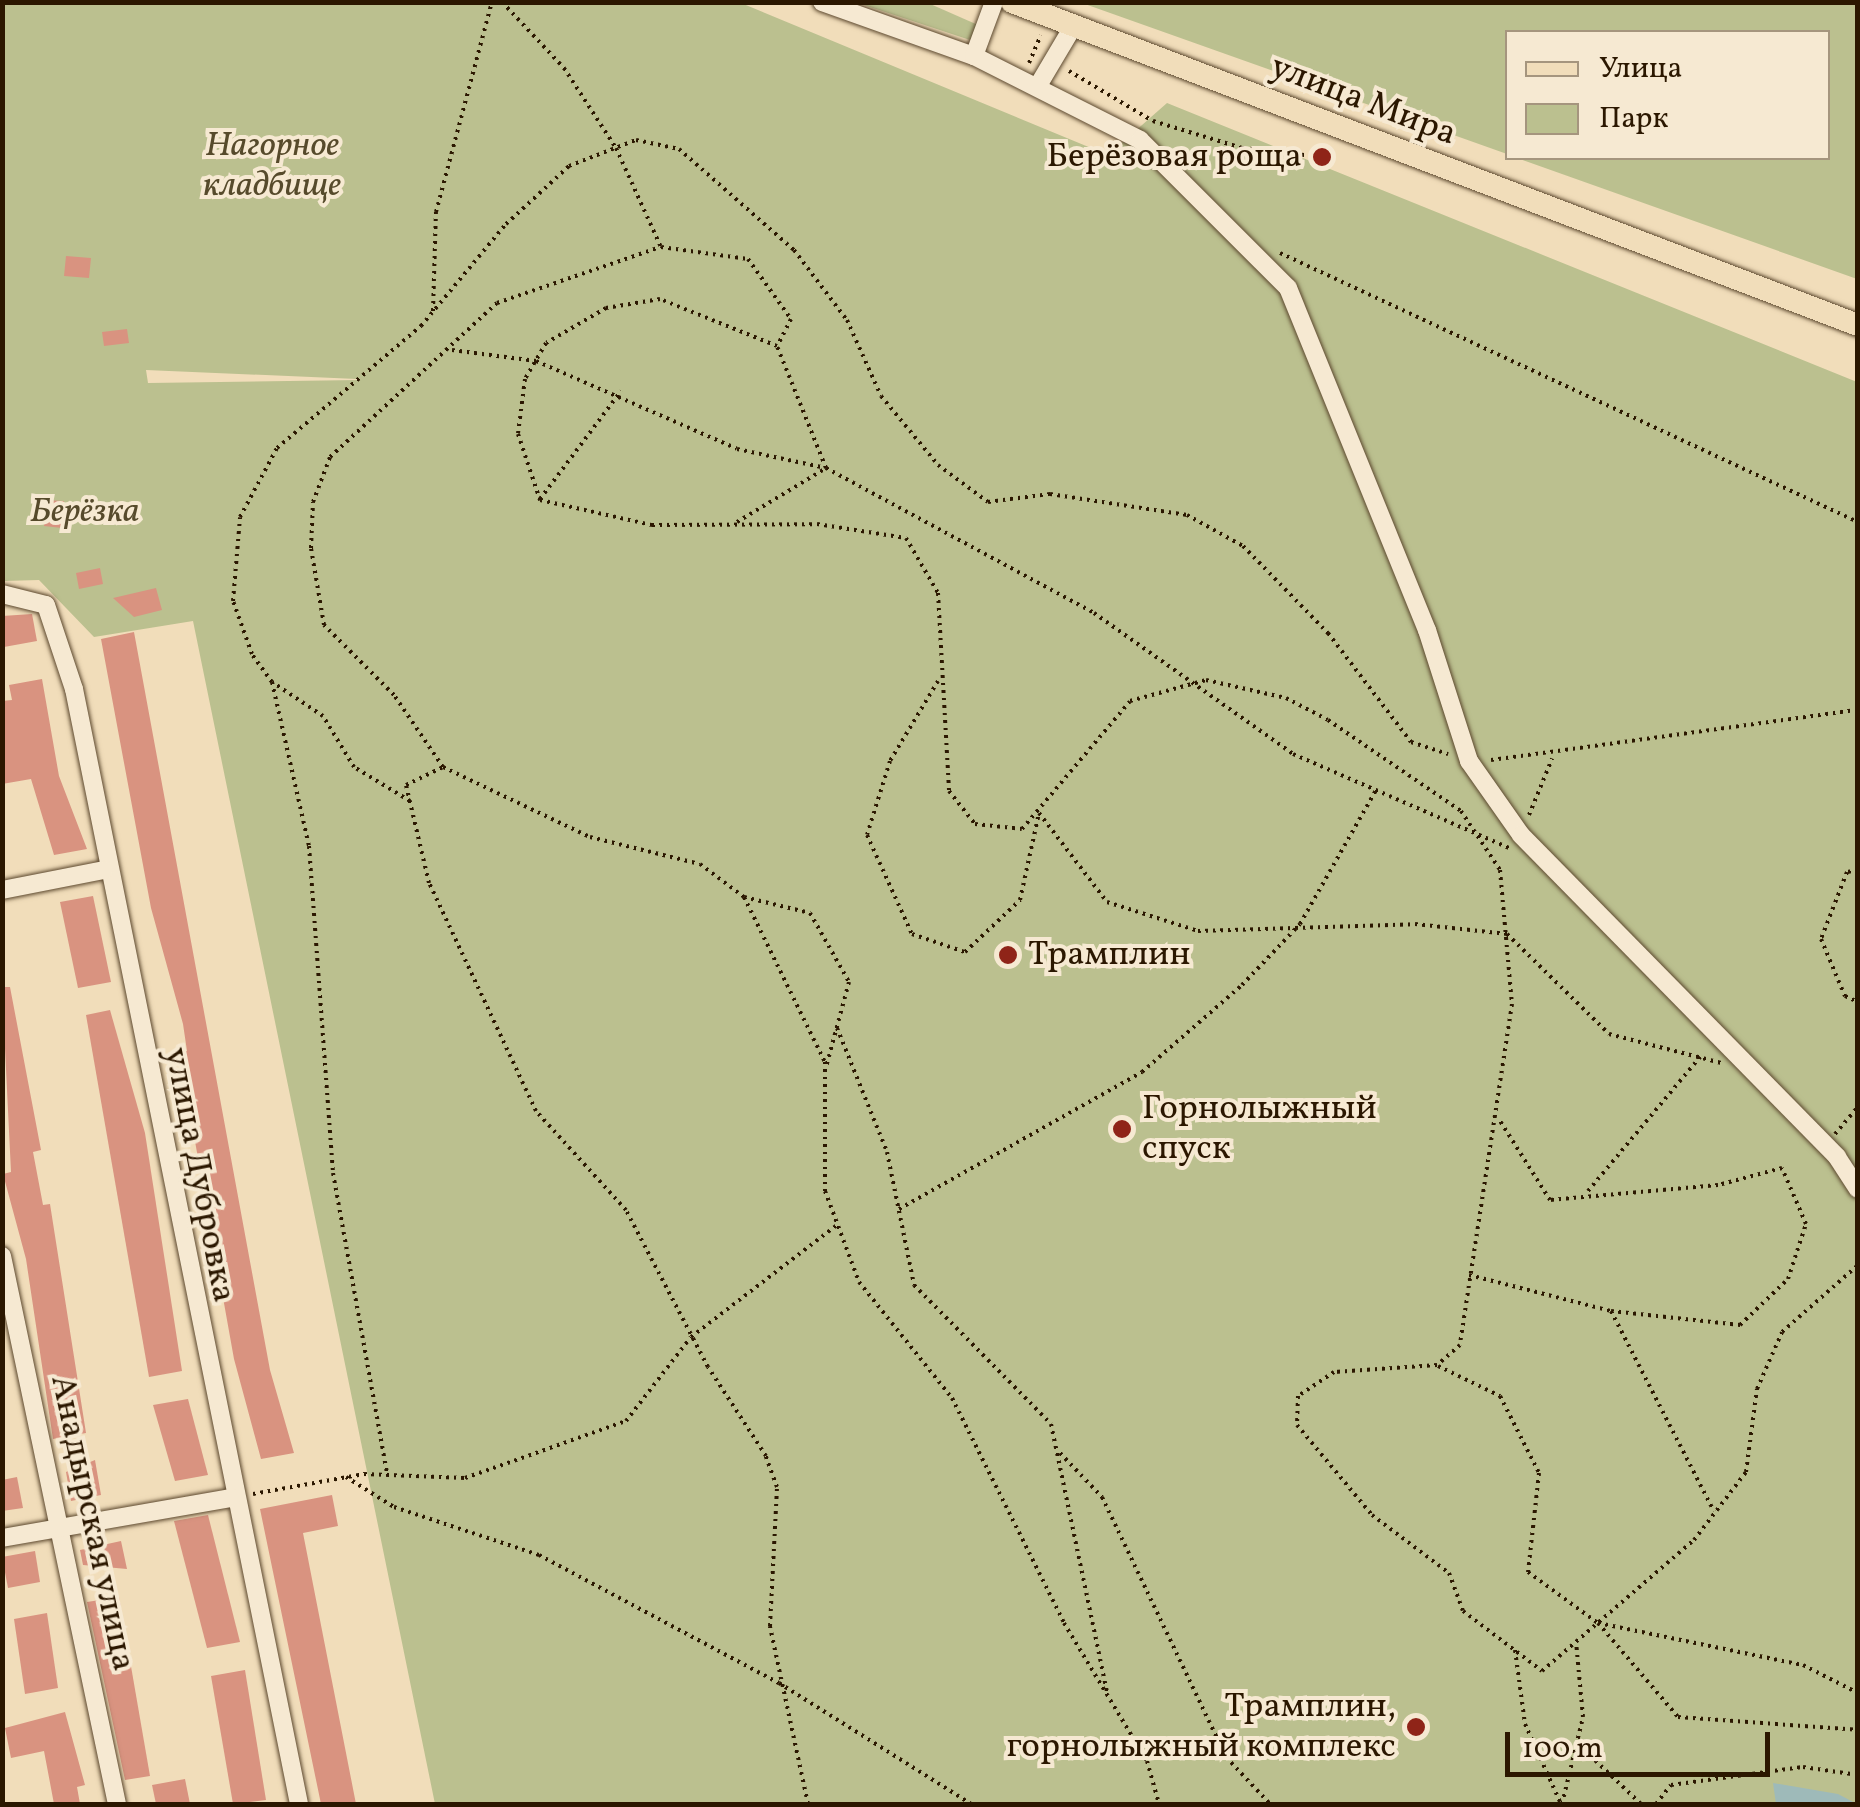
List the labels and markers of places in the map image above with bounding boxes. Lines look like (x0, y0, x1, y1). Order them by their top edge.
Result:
place label: Берёзовая роща (1047, 136, 1302, 178)
marker: Берёзовая роща (1311, 146, 1333, 168)
place label: Трамплин (1028, 934, 1191, 976)
marker: Трамплин (997, 944, 1019, 966)
place label: Горнолыжный спуск (1142, 1088, 1377, 1170)
marker: Горнолыжный спуск (1111, 1118, 1133, 1140)
place label: Трамплин, горнолыжный комплекс (1006, 1686, 1396, 1768)
marker: Трамплин, горнолыжный комплекс (1405, 1716, 1427, 1738)

